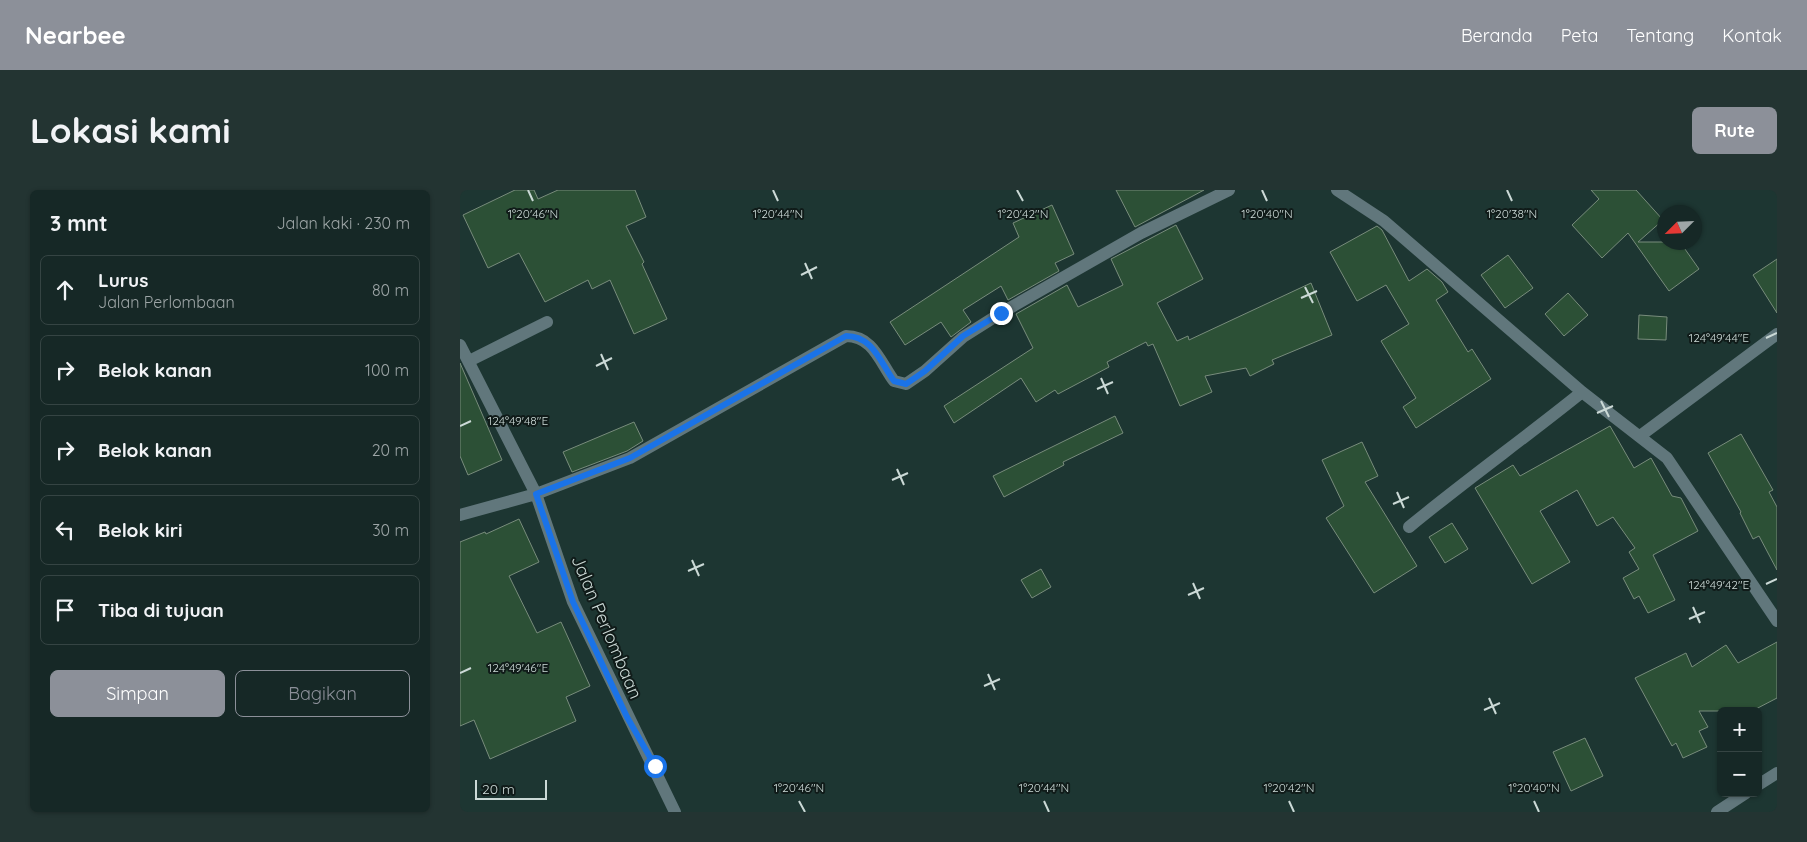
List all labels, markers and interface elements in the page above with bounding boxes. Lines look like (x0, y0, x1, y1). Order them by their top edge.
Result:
text: Nearbee (25, 20, 126, 50)
text: Beranda (1461, 24, 1533, 47)
text: Peta (1561, 24, 1598, 47)
text: Tentang (1626, 24, 1694, 47)
text: Kontak (1722, 24, 1782, 47)
button: Rute (1692, 107, 1777, 154)
text: Lokasi kami (30, 108, 230, 152)
north arrow (1657, 205, 1702, 250)
text: 1°20'46"N (508, 206, 558, 221)
text: 1°20'44"N (753, 206, 803, 221)
text: 1°20'42"N (998, 206, 1048, 221)
text: 1°20'40"N (1241, 206, 1293, 221)
text: 1°20'38"N (1487, 206, 1537, 221)
text: 3 mnt (50, 210, 108, 236)
text: Jalan kaki · 230 m (276, 213, 410, 233)
text: Lurus (98, 268, 148, 292)
icon: ahead (51, 276, 79, 304)
text: 80 m (372, 280, 409, 300)
text: Jalan Perlombaan (98, 292, 235, 312)
route end (990, 302, 1013, 325)
text: 124°49'44"E (1689, 330, 1749, 345)
icon: right (51, 356, 79, 384)
text: Belok kanan (98, 358, 212, 382)
text: 100 m (365, 360, 409, 380)
text: 124°49'48"E (488, 413, 548, 428)
icon: right (51, 436, 79, 464)
text: Belok kanan (98, 438, 212, 462)
text: 20 m (372, 440, 409, 460)
icon: left (51, 516, 79, 544)
text: Belok kiri (98, 518, 183, 542)
text: 30 m (372, 520, 409, 540)
street label: Jalan Perlombaan (566, 552, 648, 702)
text: 124°49'42"E (1689, 577, 1750, 592)
icon: arrive (51, 596, 79, 624)
text: Tiba di tujuan (98, 598, 224, 622)
text: 124°49'46"E (488, 660, 548, 675)
button: Simpan (50, 670, 225, 717)
button: Bagikan (235, 670, 410, 717)
map controls (1717, 707, 1762, 797)
button: + (1717, 707, 1762, 752)
button: − (1717, 752, 1762, 797)
route start (644, 755, 667, 778)
scale bar (475, 777, 548, 800)
text: 20 m (482, 780, 515, 798)
text: 1°20'46"N (774, 780, 824, 795)
text: 1°20'44"N (1019, 780, 1069, 795)
text: 1°20'42"N (1264, 780, 1314, 795)
text: 1°20'40"N (1508, 780, 1560, 795)

